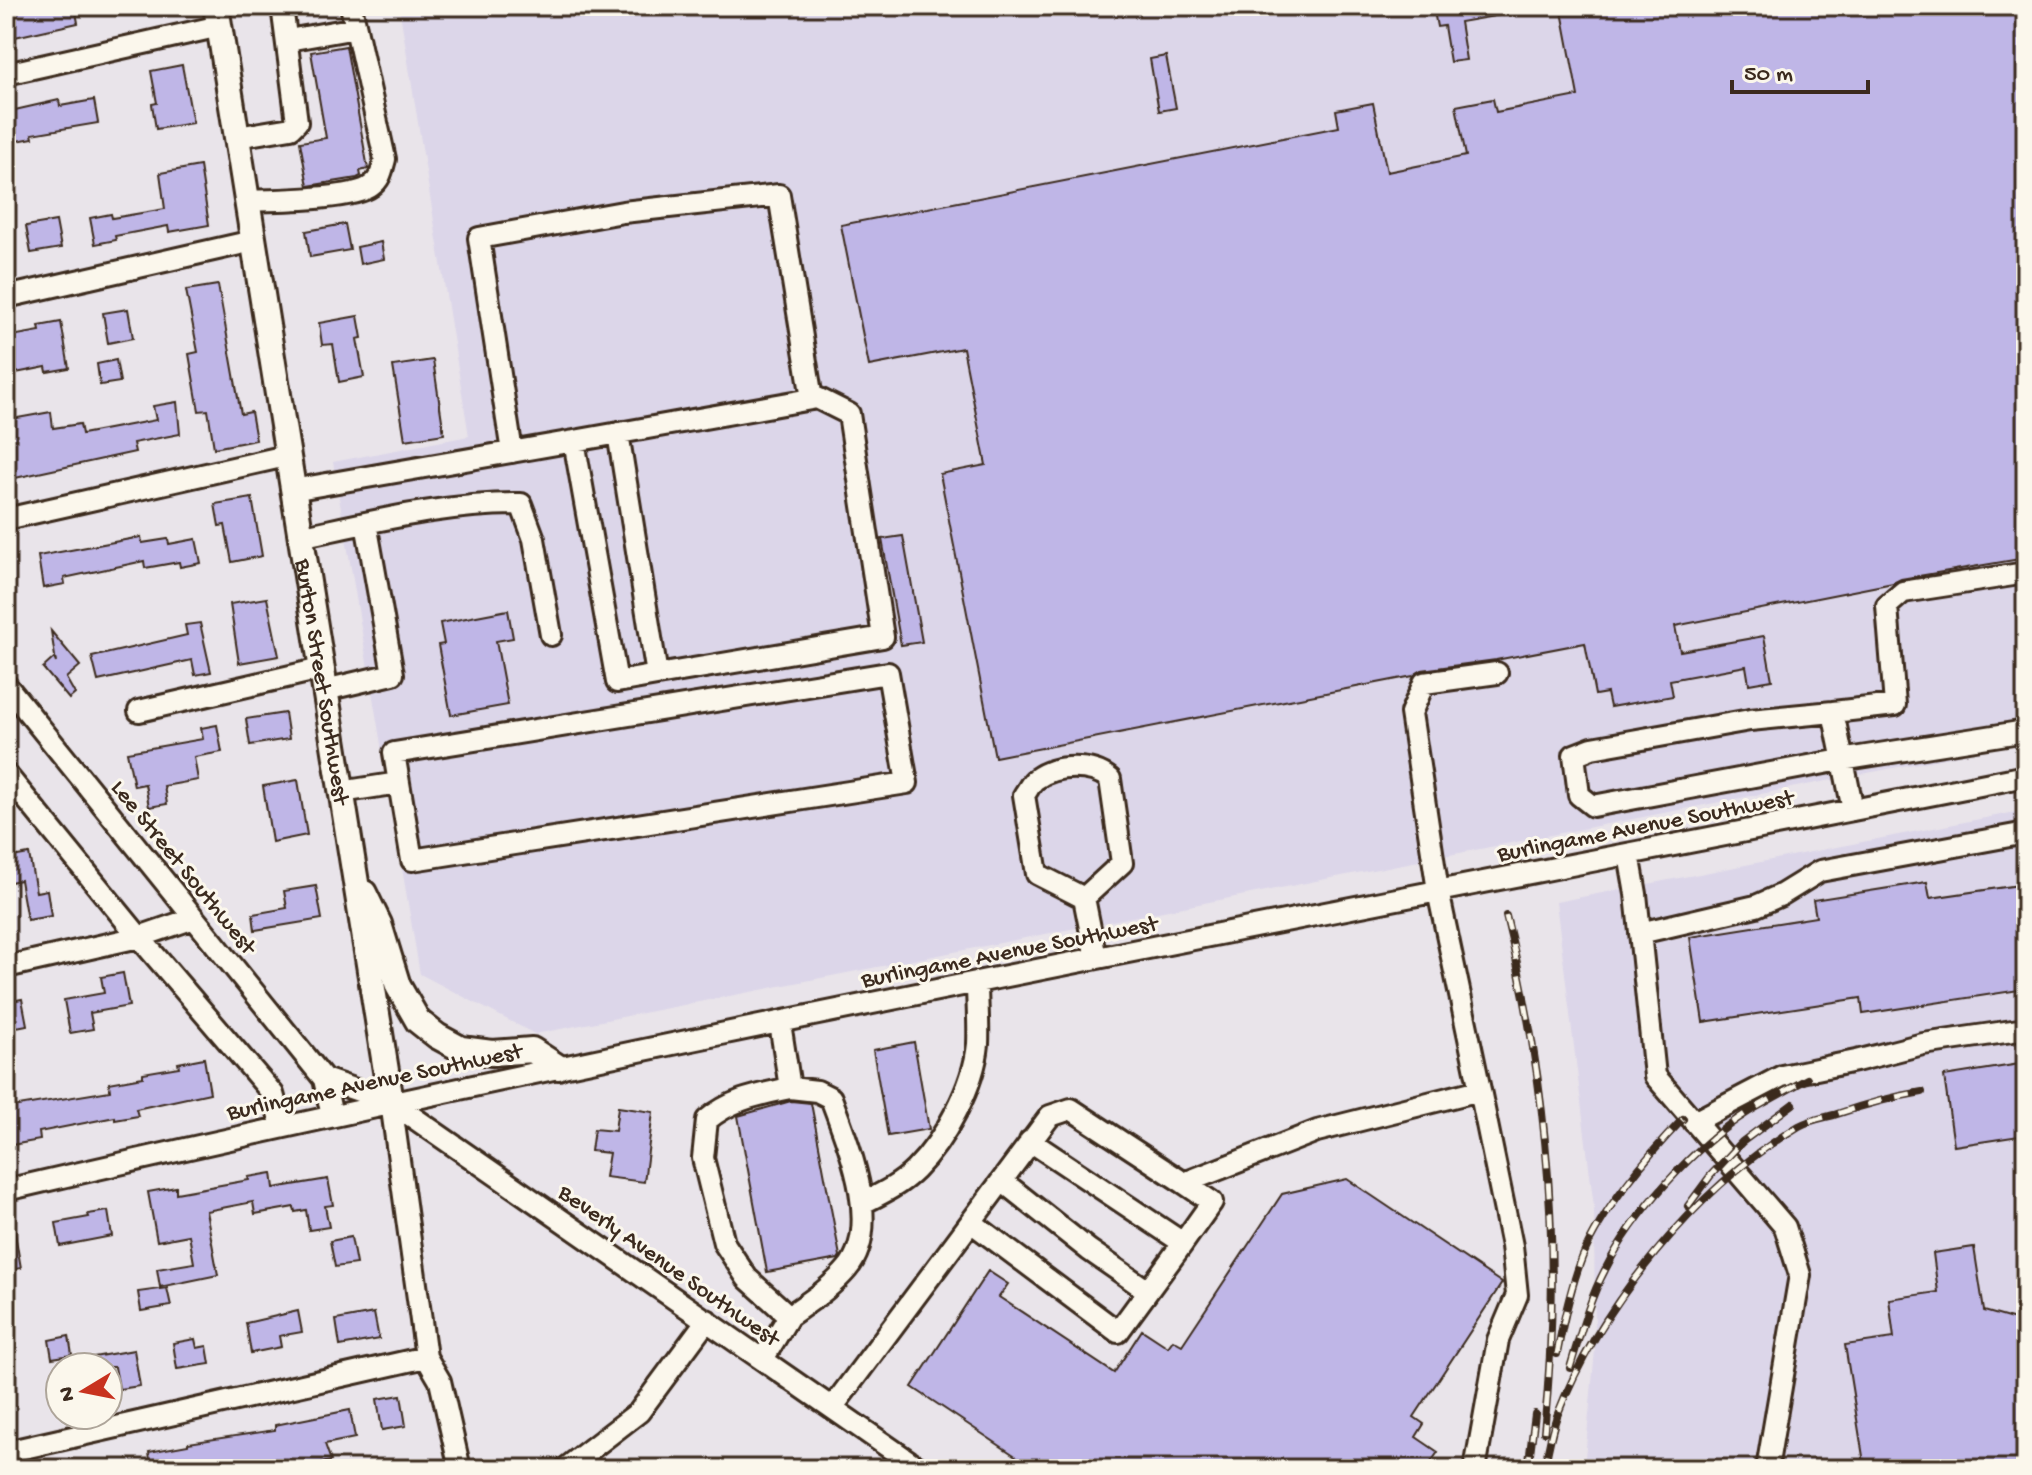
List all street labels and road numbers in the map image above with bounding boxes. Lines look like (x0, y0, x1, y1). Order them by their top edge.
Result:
street label: Burton Street Southwest (286, 556, 355, 809)
street label: Lee Street Southwest (103, 775, 263, 963)
street label: Burlingame Avenue Southwest (1494, 784, 1798, 871)
street label: Burlingame Avenue Southwest (858, 910, 1162, 997)
street label: Burlingame Avenue Southwest (224, 1037, 527, 1129)
street label: Beverly Avenue Southwest (551, 1179, 786, 1356)

